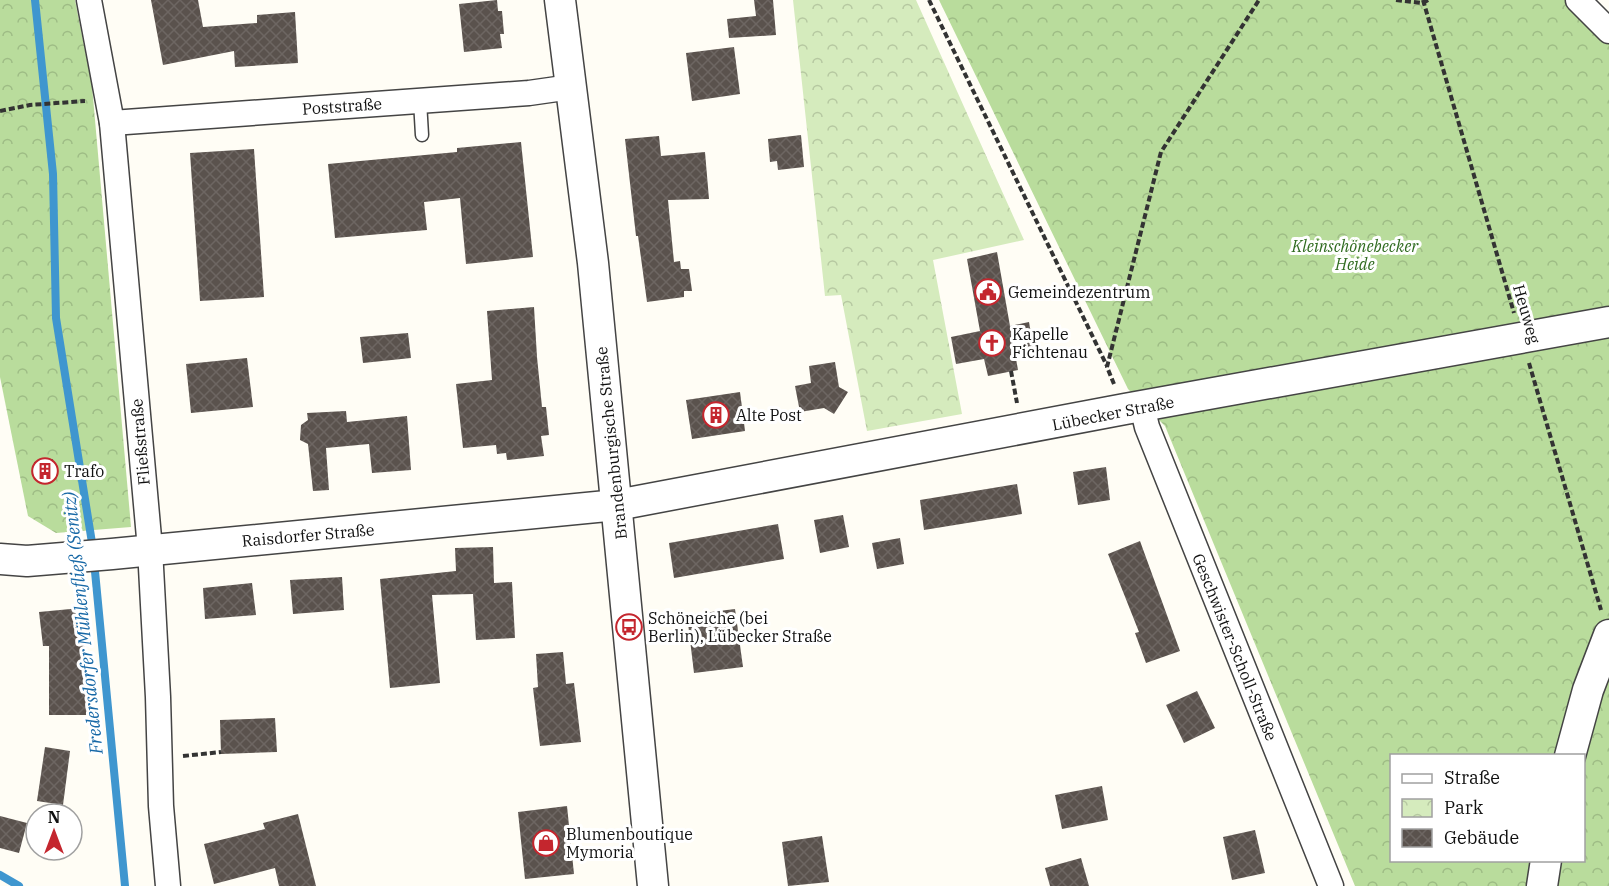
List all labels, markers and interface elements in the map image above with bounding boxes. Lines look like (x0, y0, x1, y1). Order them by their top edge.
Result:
street label: Poststraße (301, 93, 383, 119)
park label: Kleinschönebecker Heide (1291, 236, 1419, 274)
public building icon: Gemeindezentrum (973, 277, 1003, 307)
place label: Gemeindezentrum (1008, 282, 1150, 302)
street label: Heuweg (1509, 282, 1545, 346)
place label: Kapelle Fichtenau (1012, 324, 1088, 362)
church icon: Kapelle Fichtenau (977, 328, 1007, 358)
street label: Brandenburgische Straße (591, 346, 631, 540)
street label: Lübecker Straße (1050, 391, 1176, 435)
street label: Fließstraße (126, 398, 154, 486)
building icon: Alte Post (701, 400, 731, 430)
place label: Alte Post (736, 405, 802, 425)
building icon: Trafo (30, 456, 60, 486)
place label: Trafo (64, 461, 104, 481)
water label: Fredersdorfer Mühlenfließ (Senitz) (57, 491, 108, 756)
street label: Raisdorfer Straße (241, 519, 375, 551)
street label: Geschwister-Scholl-Straße (1188, 550, 1282, 744)
place label: Schöneiche (bei Berlin), Lübecker Straße (648, 608, 832, 646)
bus stop icon: Schöneiche (bei Berlin), Lübecker Straße (614, 612, 644, 642)
legend (1390, 754, 1585, 862)
text: Straße (1444, 766, 1500, 789)
text: Park (1444, 796, 1484, 819)
north arrow (24, 802, 84, 862)
text: N (48, 807, 60, 827)
place label: Blumenboutique Mymoria (566, 824, 693, 862)
text: Gebäude (1444, 826, 1519, 849)
shop icon: Blumenboutique Mymoria (531, 828, 561, 858)

